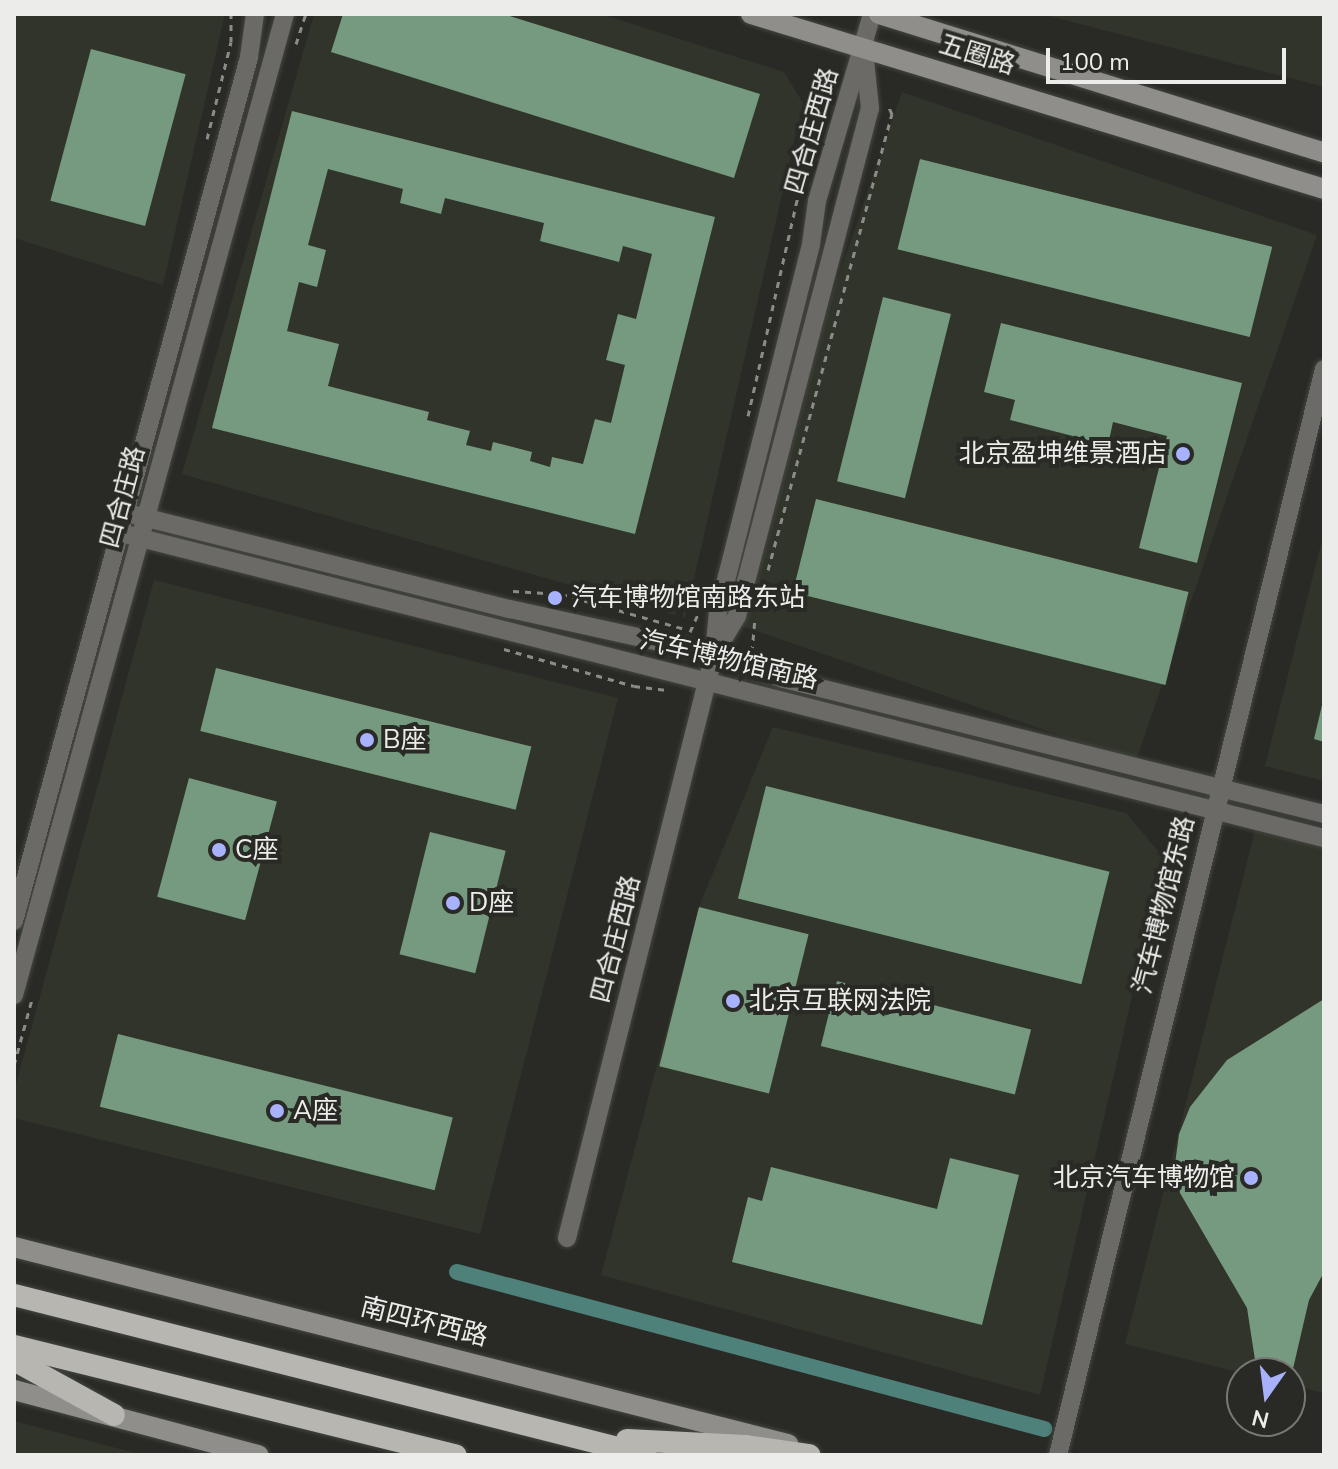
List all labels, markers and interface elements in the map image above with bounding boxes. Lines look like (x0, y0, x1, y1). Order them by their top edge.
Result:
street label: 五圈路 (935, 29, 1019, 81)
scale bar (1050, 32, 1290, 82)
text: 100 m (1060, 46, 1130, 78)
street label: 四合庄西路 (779, 64, 845, 198)
place label: 北京盈坤维景酒店 (959, 438, 1167, 470)
street label: 四合庄路 (94, 443, 152, 551)
marker: 北京盈坤维景酒店 (1174, 445, 1192, 463)
place label: 汽车博物馆南路东站 (571, 582, 805, 614)
marker: 汽车博物馆南路东站 (546, 589, 564, 607)
street label: 汽车博物馆南路 (637, 624, 821, 696)
place label: B座 (383, 724, 427, 756)
marker: B座 (358, 731, 376, 749)
street label: 汽车博物馆东路 (1127, 813, 1201, 997)
place label: C座 (235, 834, 278, 866)
marker: C座 (210, 841, 228, 859)
street label: 四合庄西路 (585, 872, 647, 1006)
place label: D座 (469, 887, 514, 919)
marker: D座 (444, 894, 462, 912)
place label: 北京互联网法院 (749, 985, 931, 1017)
marker: 北京互联网法院 (724, 992, 742, 1010)
place label: A座 (293, 1095, 338, 1127)
marker: A座 (268, 1102, 286, 1120)
place label: 北京汽车博物馆 (1053, 1162, 1235, 1194)
marker: 北京汽车博物馆 (1242, 1169, 1260, 1187)
street label: 南四环西路 (357, 1291, 491, 1353)
north arrow (1226, 1357, 1306, 1437)
text: N (1249, 1402, 1272, 1435)

